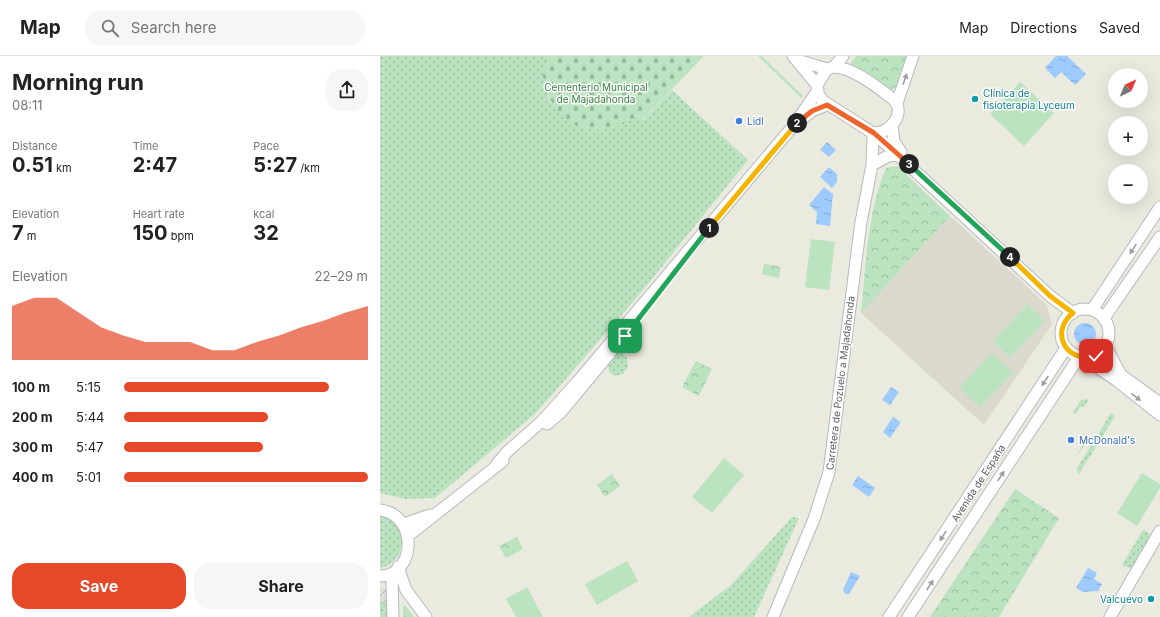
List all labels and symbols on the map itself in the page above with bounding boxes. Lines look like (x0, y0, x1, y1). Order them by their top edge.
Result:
north arrow (1108, 68, 1148, 108)
one-way arrow (902, 73, 908, 85)
park label: Cementerio Municipal de Majadahonda (544, 81, 648, 105)
place label: Clínica de fisioterapia Lyceum (983, 87, 1075, 111)
marker: Clínica de fisioterapia Lyceum (970, 94, 980, 104)
pin: 2 (787, 113, 807, 133)
place label: Lidl (747, 115, 764, 127)
marker: Lidl (734, 116, 744, 126)
pin: 3 (899, 154, 919, 174)
pin: 1 (699, 218, 719, 238)
one-way arrow (1129, 243, 1136, 254)
pin: 4 (1000, 247, 1020, 267)
street label: Carretera de Pozuelo a Majadahonda (823, 295, 857, 471)
pin (608, 319, 642, 353)
pin (1079, 339, 1113, 373)
one-way arrow (1042, 375, 1049, 387)
one-way arrow (1131, 392, 1142, 401)
place label: McDonald's (1079, 434, 1135, 446)
marker: McDonald's (1066, 435, 1076, 445)
street label: Avenida de España (949, 442, 1007, 524)
one-way arrow (997, 471, 1005, 481)
one-way arrow (939, 531, 947, 541)
one-way arrow (926, 579, 934, 590)
place label: Valcuevo (1100, 593, 1143, 605)
marker: Valcuevo (1146, 594, 1156, 604)

